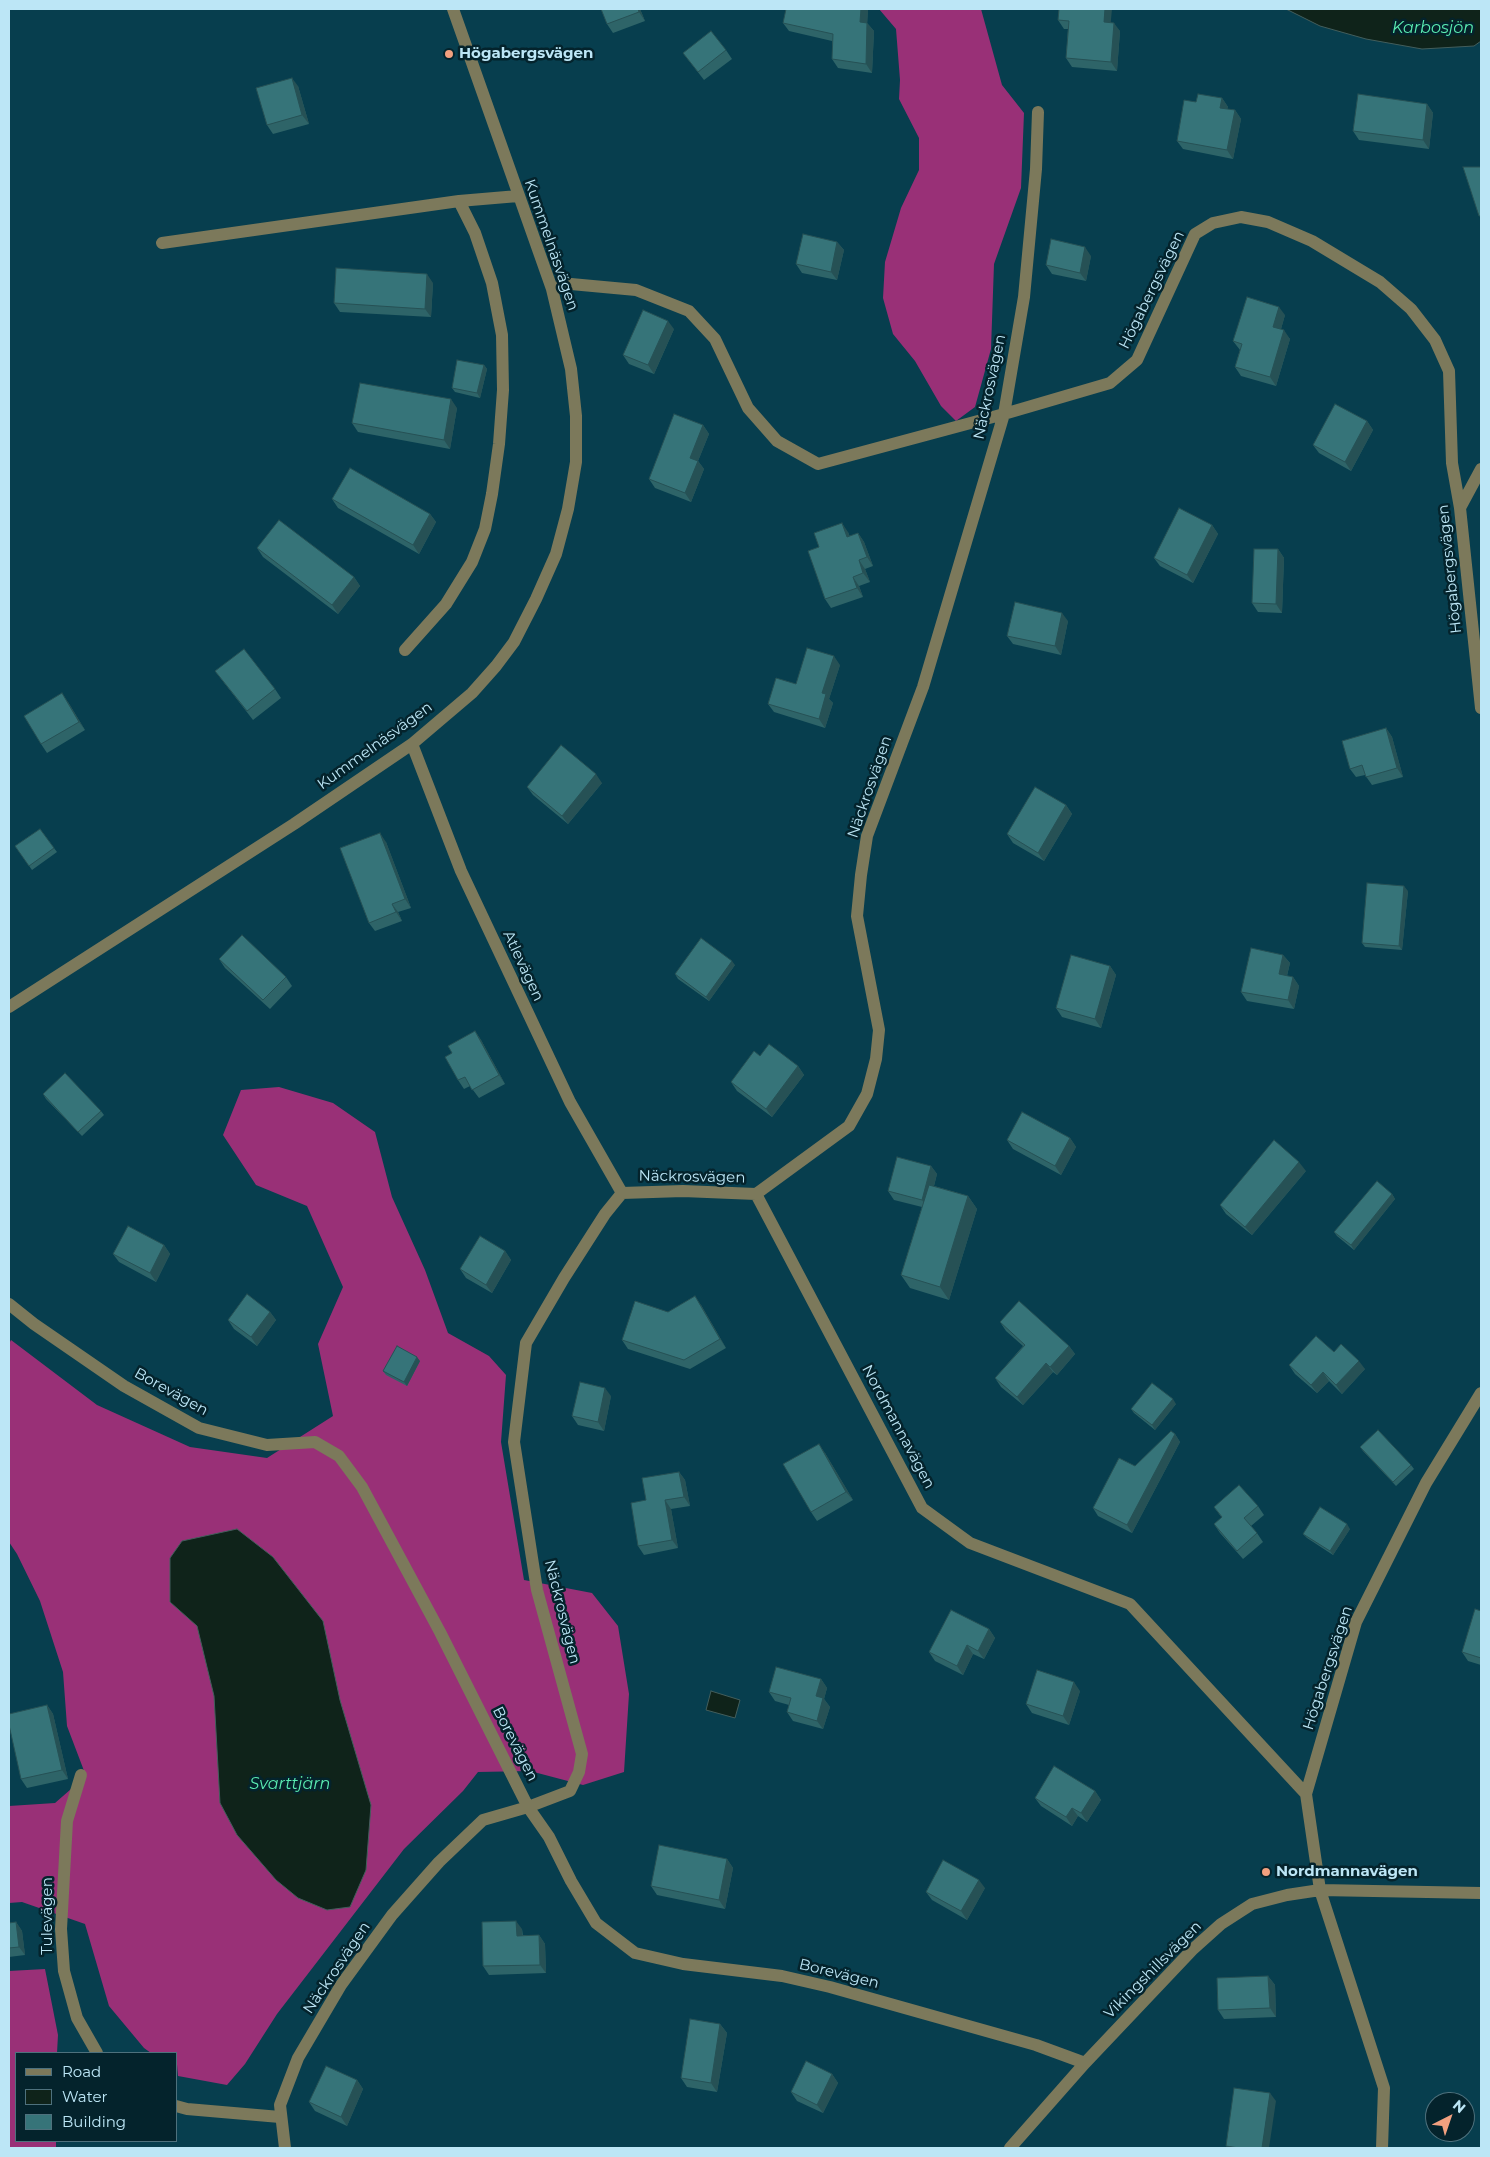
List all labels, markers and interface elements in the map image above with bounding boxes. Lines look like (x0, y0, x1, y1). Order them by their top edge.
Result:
water label: Karbosjön (1392, 18, 1474, 38)
place label: Högabergsvägen (459, 45, 593, 63)
marker: Högabergsvägen (443, 48, 455, 60)
street label: Kummelnäsvägen (520, 177, 582, 313)
street label: Högabergsvägen (1116, 228, 1188, 352)
street label: Näckrosvägen (970, 333, 1010, 441)
street label: Högabergsvägen (1434, 504, 1466, 634)
street label: Kummelnäsvägen (314, 698, 436, 794)
street label: Näckrosvägen (844, 734, 896, 840)
street label: Atlevägen (499, 928, 547, 1004)
street label: Näckrosvägen (638, 1167, 746, 1187)
street label: Nordmannavägen (858, 1362, 938, 1492)
street label: Borevägen (131, 1364, 211, 1420)
street label: Näckrosvägen (540, 1558, 584, 1666)
street label: Högabergsvägen (1299, 1604, 1357, 1732)
street label: Borevägen (488, 1704, 542, 1784)
water label: Svarttjärn (250, 1774, 330, 1794)
place label: Nordmannavägen (1276, 1863, 1418, 1881)
marker: Nordmannavägen (1260, 1866, 1272, 1878)
street label: Tulevägen (39, 1877, 57, 1955)
street label: Vikingshillsvägen (1100, 1917, 1206, 2023)
street label: Näckrosvägen (300, 1919, 374, 2017)
street label: Borevägen (797, 1955, 881, 1993)
legend (15, 2052, 178, 2142)
text: Road (62, 2062, 101, 2081)
text: Water (62, 2087, 108, 2106)
north arrow (1425, 2092, 1475, 2142)
text: N (1449, 2096, 1469, 2117)
text: Building (62, 2112, 126, 2131)

